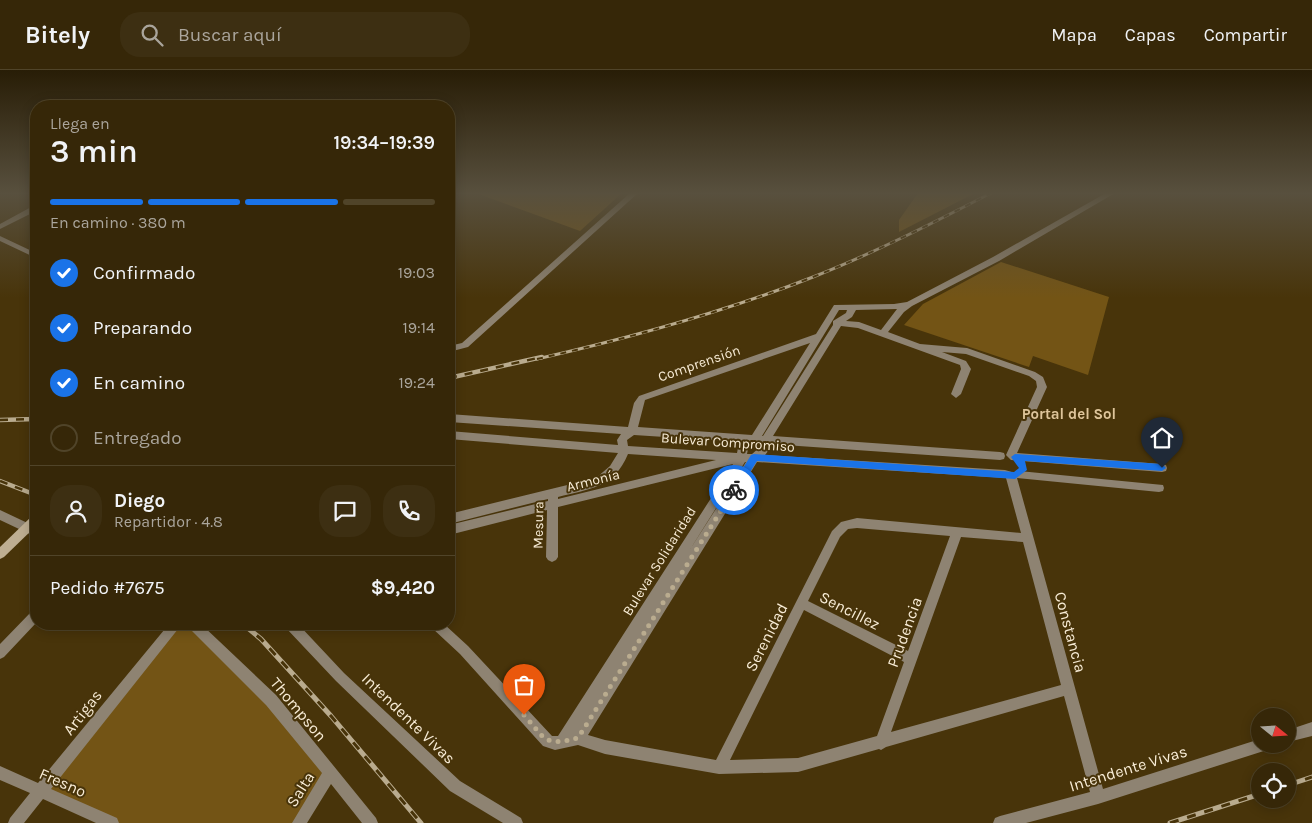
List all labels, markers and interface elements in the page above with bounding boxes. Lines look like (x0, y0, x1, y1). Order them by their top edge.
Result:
search box (120, 12, 470, 57)
text: Bitely (25, 21, 90, 49)
icon: search (138, 21, 166, 49)
text: Buscar aquí (178, 24, 282, 46)
text: Mapa (1051, 24, 1097, 46)
text: Capas (1125, 24, 1176, 46)
text: Compartir (1204, 24, 1287, 46)
text: Llega en (50, 114, 110, 133)
text: 19:34–19:39 (333, 132, 435, 154)
text: 3 min (50, 133, 138, 170)
text: En camino · 380 m (50, 213, 186, 232)
icon: check (50, 259, 78, 287)
text: Confirmado (93, 262, 195, 284)
text: 19:03 (398, 263, 435, 282)
icon: check (50, 314, 78, 342)
text: Preparando (93, 317, 192, 339)
text: 19:14 (403, 318, 435, 337)
street label: Comprensión (656, 341, 743, 385)
icon: check (50, 369, 78, 397)
text: En camino (93, 372, 185, 394)
text: 19:24 (399, 373, 435, 392)
district label: Portal del Sol (1022, 405, 1116, 423)
pin (1141, 417, 1183, 468)
icon: home (1148, 424, 1176, 452)
text: Entregado (93, 427, 182, 449)
street label: Bulevar Compromiso (661, 429, 795, 456)
courier (709, 465, 759, 515)
street label: Armonía (565, 466, 621, 495)
icon: bike (720, 476, 748, 504)
button: person (50, 485, 102, 537)
button: chat (319, 485, 371, 537)
button: phone (383, 485, 435, 537)
text: Diego (114, 490, 165, 512)
street label: Mesura (530, 501, 547, 549)
street label: Bulevar Solidaridad (619, 504, 700, 619)
text: Repartidor · 4.8 (114, 512, 223, 531)
text: Pedido #7675 (50, 577, 165, 599)
text: $9,420 (371, 577, 435, 599)
street label: Sencillez (816, 587, 883, 634)
street label: Constancia (1051, 590, 1090, 675)
street label: Prudencia (883, 594, 926, 670)
street label: Serenidad (741, 600, 792, 675)
pin (503, 664, 545, 715)
street label: Intendente Vivas (358, 669, 459, 768)
icon: bag (510, 671, 538, 699)
street label: Thompson (266, 674, 331, 745)
street label: Artigas (59, 686, 106, 739)
north arrow (1251, 708, 1296, 752)
map controls (1251, 708, 1296, 808)
street label: Intendente Vivas (1067, 741, 1189, 795)
button: locate (1251, 763, 1296, 808)
street label: Fresno (36, 764, 89, 801)
street label: Salta (282, 768, 318, 810)

